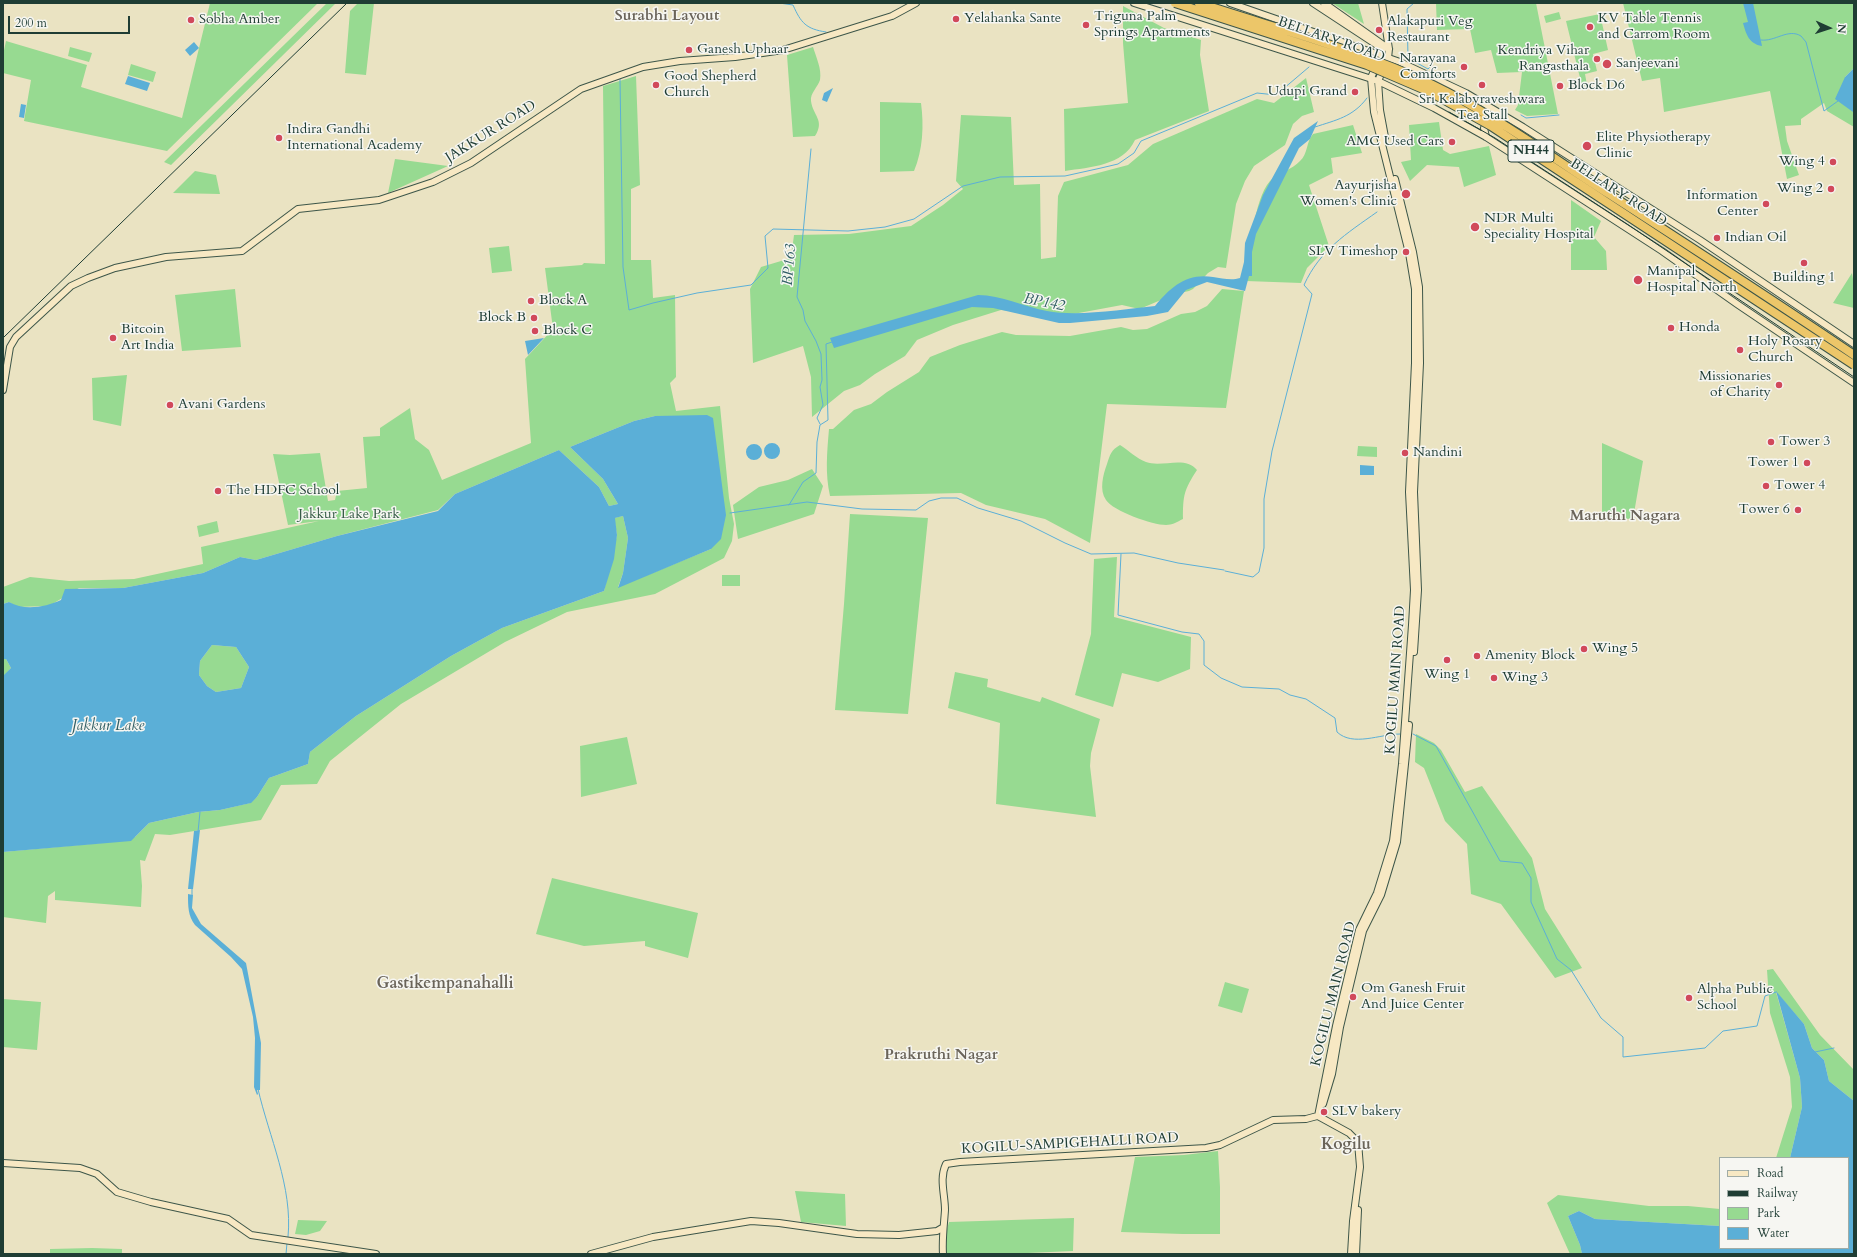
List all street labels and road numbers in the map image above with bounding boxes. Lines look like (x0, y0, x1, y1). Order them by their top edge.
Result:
street label: BELLARY ROAD (1275, 14, 1387, 66)
street label: JAKKUR ROAD (443, 97, 539, 167)
road number: NH44 (1508, 140, 1554, 162)
street label: BELLARY ROAD (1566, 155, 1670, 231)
street label: KOGILU MAIN ROAD (1382, 605, 1410, 755)
street label: KOGILU MAIN ROAD (1308, 920, 1360, 1068)
street label: KOGILU-SAMPIGEHALLI ROAD (961, 1130, 1179, 1158)

